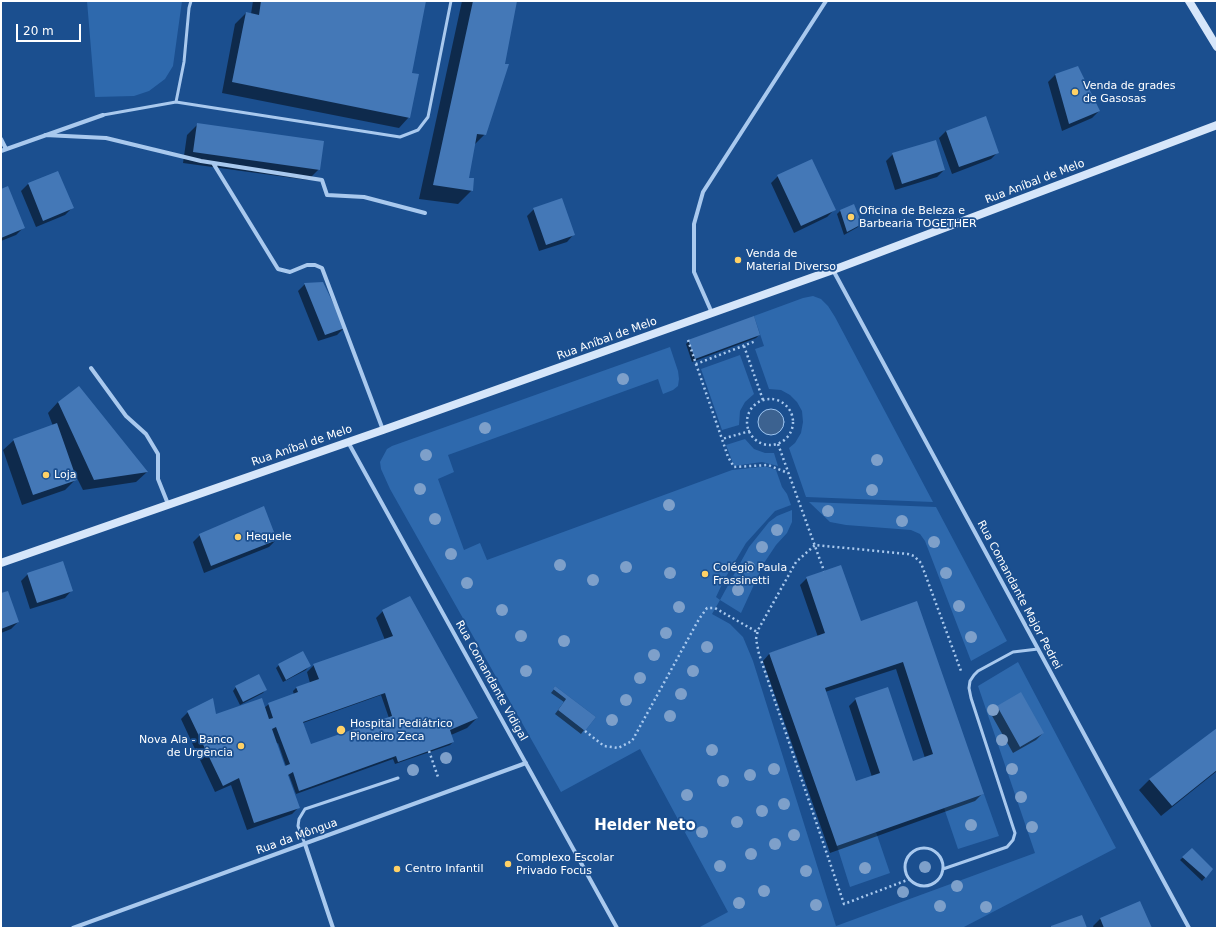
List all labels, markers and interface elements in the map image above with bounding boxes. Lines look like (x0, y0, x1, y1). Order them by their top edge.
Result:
scale bar (18, 16, 83, 42)
text: 20 m (23, 24, 54, 38)
place label: Venda de grades de Gasosas (1083, 79, 1176, 105)
marker: Venda de grades de Gasosas (1070, 87, 1080, 97)
street label: Rua Aníbal de Melo (983, 157, 1087, 207)
place label: Oficina de Beleza e Barbearia TOGETHER (859, 204, 977, 230)
marker: Oficina de Beleza e Barbearia TOGETHER (846, 212, 856, 222)
place label: Venda de Material Diverso (746, 247, 836, 273)
marker: Venda de Material Diverso (733, 255, 743, 265)
street label: Rua Aníbal de Melo (555, 315, 659, 363)
street label: Rua Aníbal de Melo (250, 423, 354, 469)
place label: Loja (54, 468, 76, 482)
marker: Loja (41, 470, 51, 480)
street label: Rua Comandante Major Pedrei (974, 518, 1064, 672)
place label: Hequele (246, 530, 292, 544)
marker: Hequele (233, 532, 243, 542)
place label: Colégio Paula Frassinetti (713, 561, 787, 587)
marker: Colégio Paula Frassinetti (700, 569, 710, 579)
street label: Rua Comandante Vidigal (452, 618, 530, 744)
place label: Hospital Pediátrico Pioneiro Zeca (350, 717, 453, 743)
marker: Hospital Pediátrico Pioneiro Zeca (335, 724, 347, 736)
place label: Nova Ala - Banco de Urgência (139, 733, 233, 759)
marker: Nova Ala - Banco de Urgência (236, 741, 246, 751)
street label: Rua da Môngua (255, 816, 339, 858)
district label: Helder Neto (594, 817, 696, 835)
place label: Complexo Escolar Privado Focus (516, 851, 614, 877)
marker: Complexo Escolar Privado Focus (503, 859, 513, 869)
place label: Centro Infantil (405, 862, 483, 876)
marker: Centro Infantil (392, 864, 402, 874)

